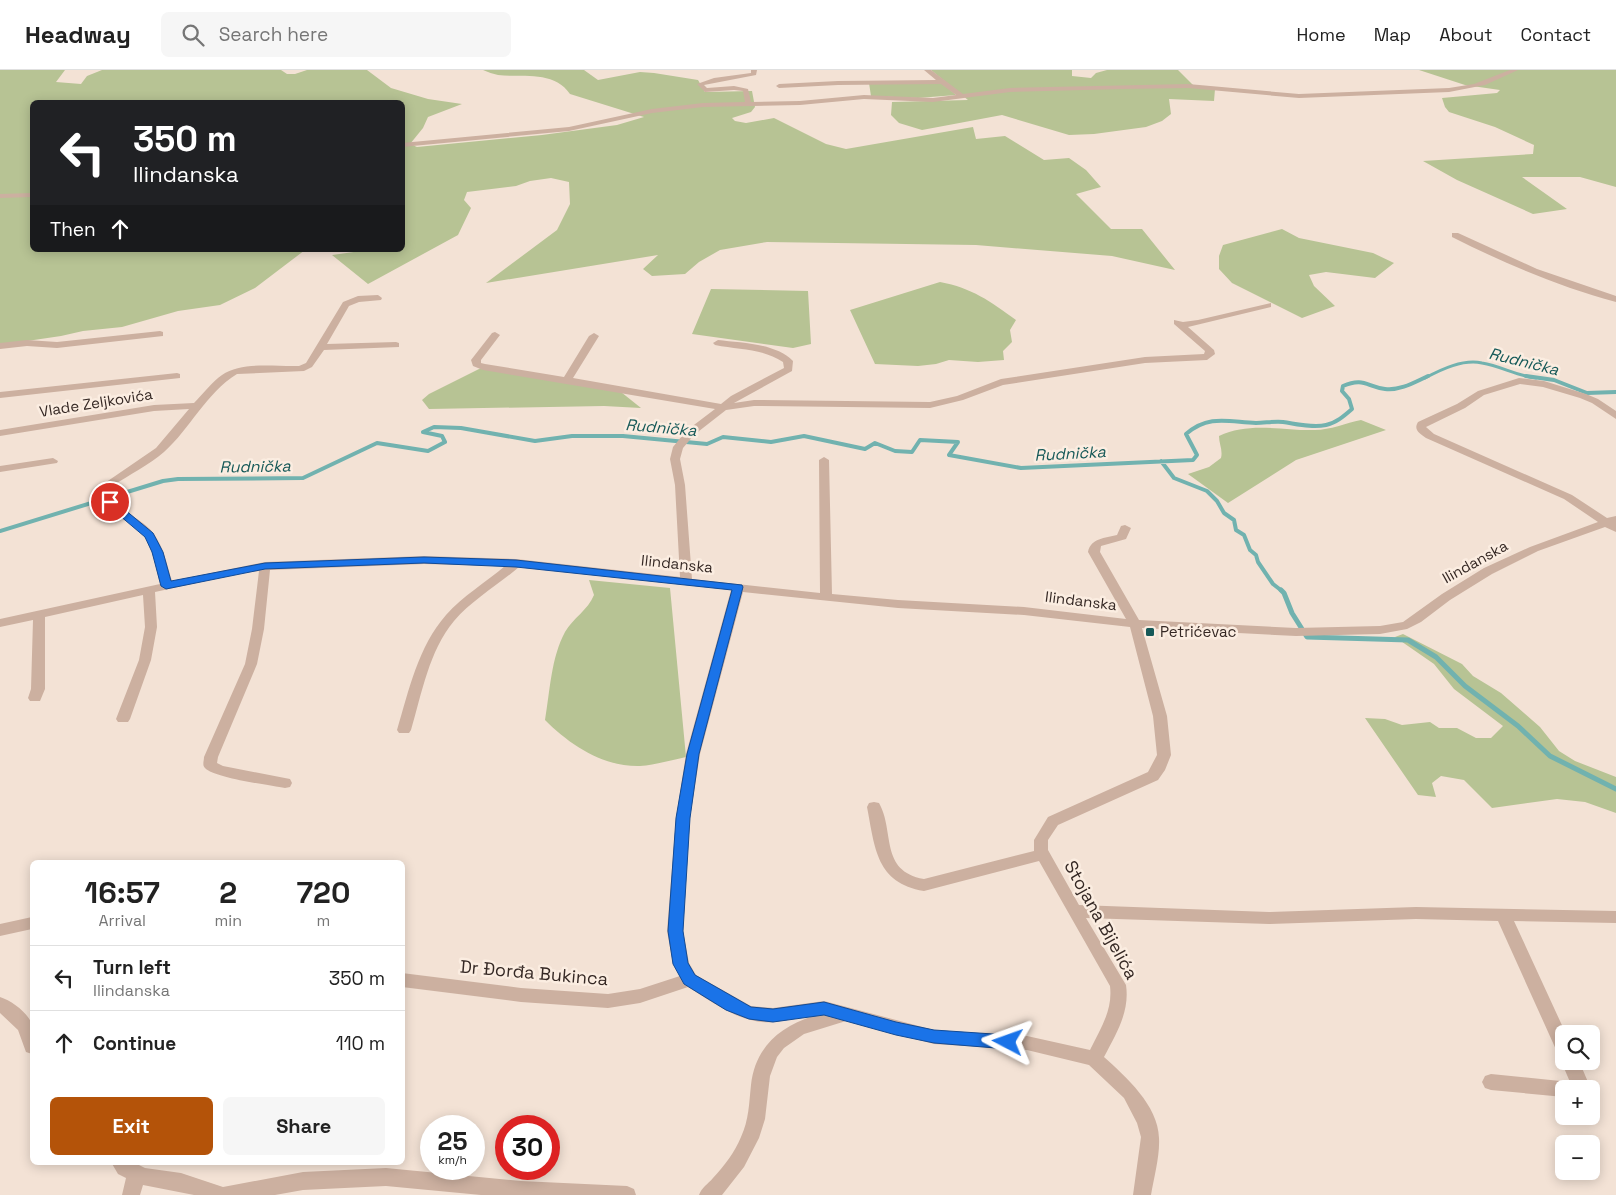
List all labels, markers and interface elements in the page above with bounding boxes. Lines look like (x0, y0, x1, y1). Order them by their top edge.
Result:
search box (161, 12, 511, 57)
text: Headway (25, 19, 131, 50)
icon: search (179, 21, 207, 49)
text: Search here (219, 22, 328, 47)
text: Home (1297, 23, 1346, 46)
text: Map (1374, 23, 1411, 46)
text: About (1439, 23, 1493, 46)
text: Contact (1521, 23, 1591, 46)
text: 350 m (133, 117, 237, 161)
icon: left (50, 120, 115, 185)
text: Ilindanska (133, 160, 239, 188)
icon: ahead (106, 215, 134, 243)
text: Then (50, 217, 96, 242)
water label: Rudnička (1487, 343, 1562, 380)
street label: Vlade Zeljkovića (38, 384, 154, 421)
water label: Rudnička (625, 414, 698, 441)
water label: Rudnička (1034, 441, 1107, 466)
water label: Rudnička (219, 455, 292, 478)
pin (89, 481, 131, 523)
icon: arrive (96, 488, 124, 516)
street label: Ilindanska (1439, 536, 1511, 587)
street label: Ilindanska (640, 550, 714, 577)
street label: Ilindanska (1044, 587, 1118, 614)
place label: Petrićevac (1160, 622, 1236, 641)
marker: Petrićevac (1144, 626, 1156, 638)
street label: Stojana Bijelića (1059, 856, 1144, 983)
text: 16:57 (85, 873, 160, 912)
text: 2 (219, 873, 237, 912)
text: 720 (297, 873, 350, 912)
text: Arrival (98, 910, 146, 931)
text: min (215, 910, 242, 931)
text: m (317, 910, 330, 931)
text: Turn left (93, 955, 171, 980)
street label: Dr Đorđa Bukinca (459, 955, 609, 990)
icon: left (50, 964, 78, 992)
text: 350 m (329, 966, 385, 991)
text: Ilindanska (93, 980, 170, 1001)
position arrow (981, 1015, 1033, 1067)
map controls (1555, 1025, 1600, 1180)
button: search (1555, 1025, 1600, 1070)
icon: ahead (50, 1029, 78, 1057)
text: Continue (93, 1031, 176, 1056)
text: 110 m (336, 1031, 385, 1056)
button: + (1555, 1080, 1600, 1125)
button: Exit (50, 1097, 213, 1155)
button: Share (223, 1097, 385, 1155)
speed limit sign: 30 (495, 1115, 560, 1180)
text: 25 (438, 1125, 467, 1157)
button: − (1555, 1135, 1600, 1180)
text: km/h (438, 1152, 467, 1168)

